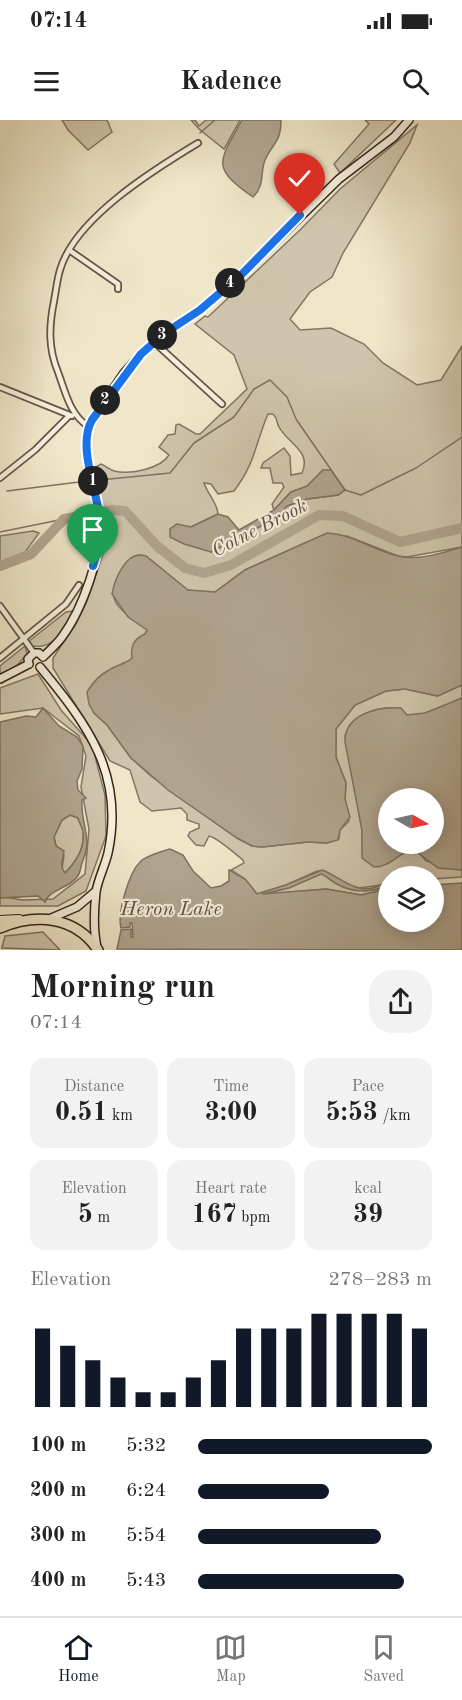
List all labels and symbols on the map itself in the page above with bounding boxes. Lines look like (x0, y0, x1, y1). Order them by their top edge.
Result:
pin (274, 153, 325, 215)
pin: 4 (215, 268, 245, 298)
pin: 3 (147, 320, 177, 350)
pin: 2 (90, 385, 120, 415)
pin: 1 (78, 466, 108, 496)
water label: Colne Brook (209, 496, 311, 561)
pin (67, 504, 118, 566)
north arrow (378, 788, 444, 854)
water label: Heron Lake (119, 900, 222, 920)

